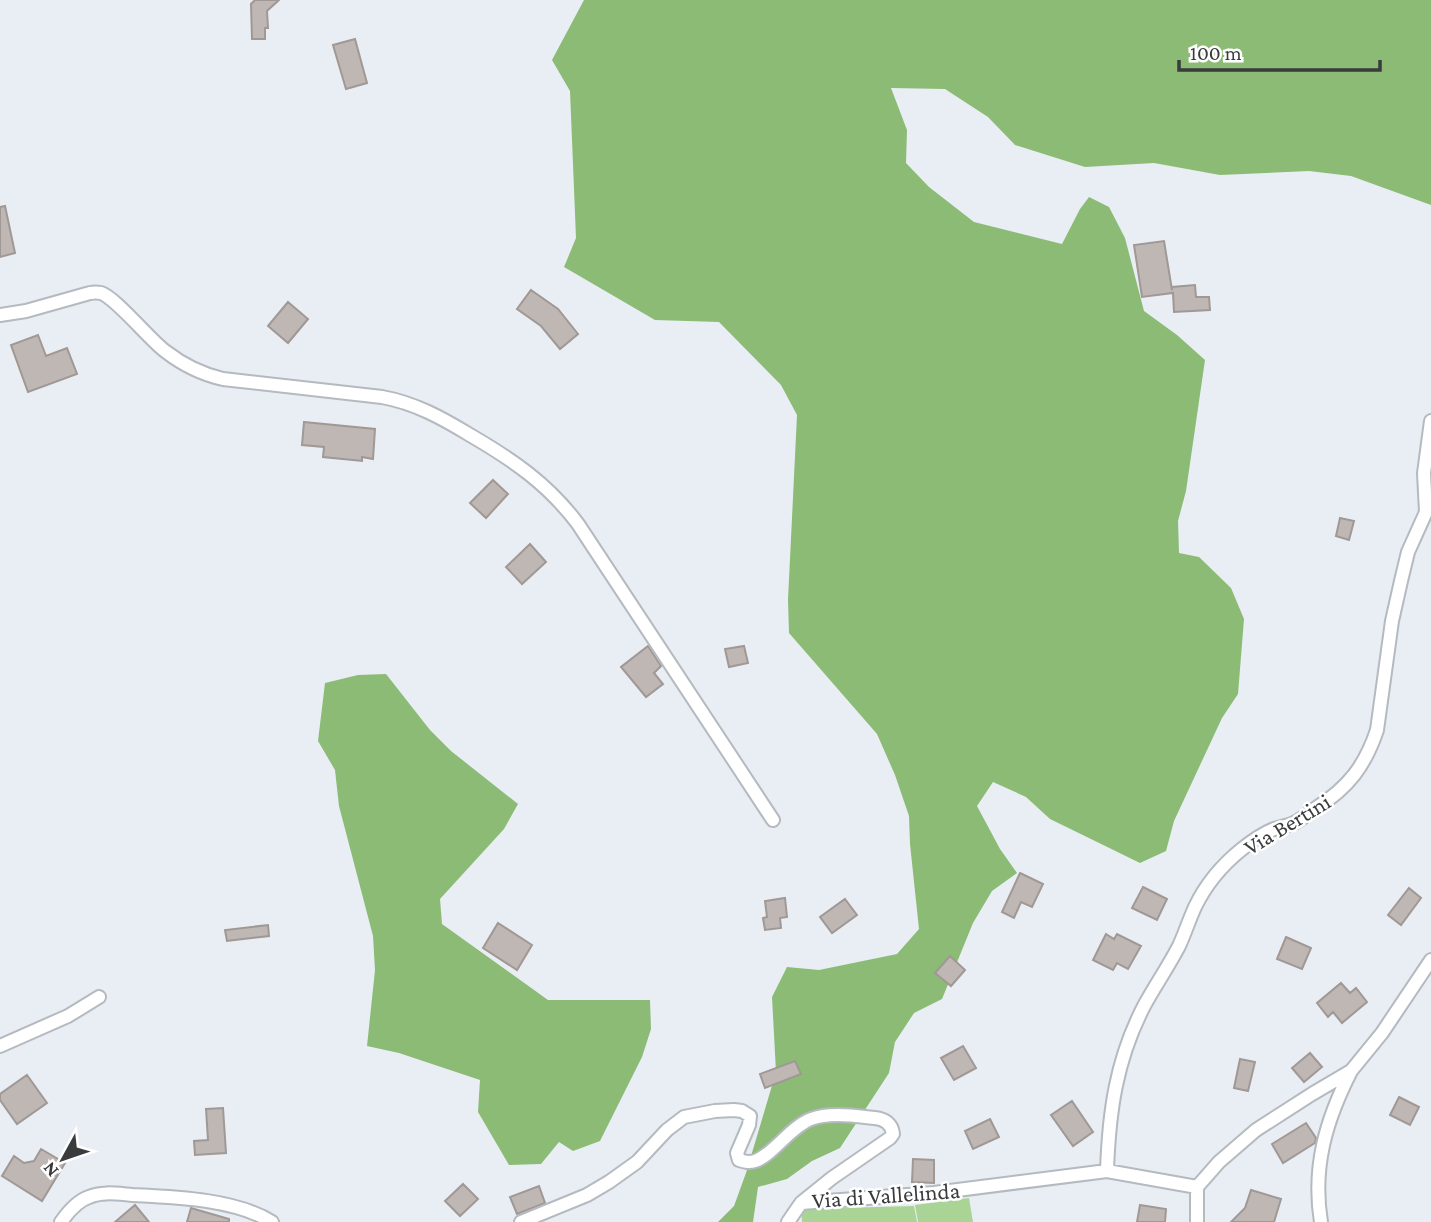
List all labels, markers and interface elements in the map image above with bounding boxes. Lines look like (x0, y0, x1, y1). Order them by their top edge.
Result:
scale bar (1179, 28, 1380, 72)
text: 100 m (1190, 41, 1242, 65)
street label: Via Bertini (1239, 788, 1335, 860)
north arrow (28, 1124, 98, 1194)
text: N (38, 1158, 63, 1181)
street label: Via di Vallelinda (811, 1177, 961, 1213)

